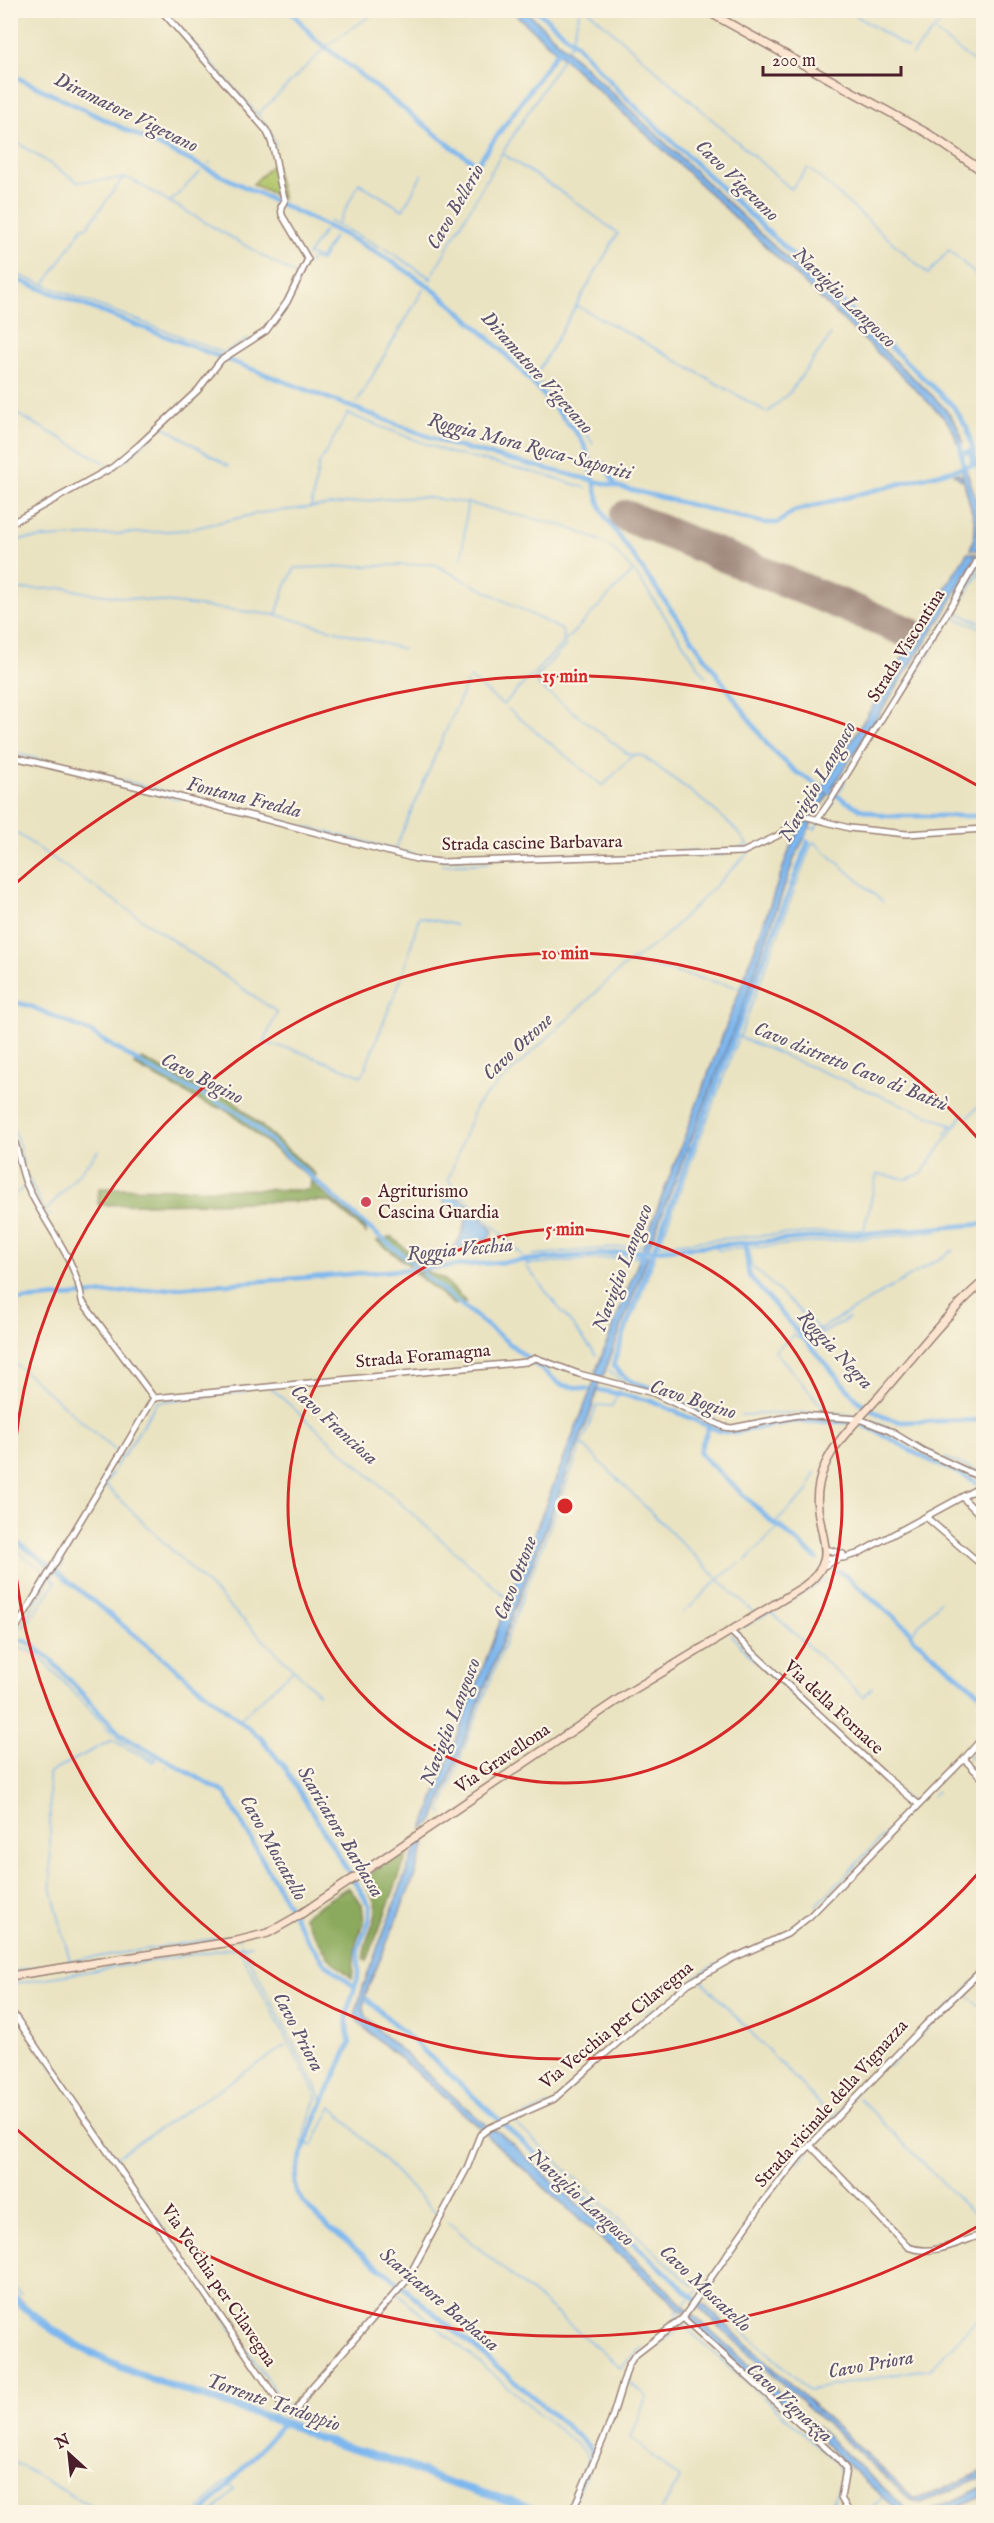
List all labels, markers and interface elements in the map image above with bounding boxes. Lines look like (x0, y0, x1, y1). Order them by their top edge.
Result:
scale bar (763, 39, 901, 77)
text: 200 m (772, 50, 816, 73)
water label: Diramatore Vigevano (49, 67, 202, 160)
water label: Cavo Vigevano (689, 135, 784, 228)
water label: Cavo Bellerio (422, 160, 490, 254)
water label: Naviglio Langosco (786, 242, 901, 355)
water label: Diramatore Vigevano (474, 306, 599, 440)
water label: Roggia Mora Rocca-Saporiti (425, 408, 636, 488)
street label: Strada Viscontina (863, 585, 951, 707)
text: 15 min (542, 666, 588, 689)
water label: Naviglio Langosco (773, 717, 863, 847)
water label: Fontana Fredda (184, 772, 304, 824)
street label: Strada cascine Barbavara (441, 831, 623, 857)
text: 10 min (541, 943, 589, 966)
water label: Cavo Ottone (477, 1008, 559, 1086)
water label: Cavo distretto Cavo di Battù (750, 1017, 952, 1117)
water label: Cavo Bogino (156, 1048, 248, 1111)
place label: Agriturismo Cascina Guardia (377, 1181, 499, 1225)
marker: Agriturismo Cascina Guardia (359, 1195, 373, 1209)
water label: Naviglio Langosco (587, 1201, 660, 1336)
text: 5 min (546, 1219, 585, 1242)
water label: Roggia Vecchia (406, 1233, 515, 1268)
water label: Roggia Negra (791, 1305, 878, 1396)
street label: Strada Foramagna (355, 1340, 492, 1374)
water label: Cavo Bogino (646, 1374, 739, 1427)
water label: Cavo Franciosa (285, 1379, 383, 1471)
centre of rings (555, 1496, 575, 1516)
water label: Cavo Ottone (489, 1532, 544, 1623)
water label: Naviglio Langosco (415, 1655, 488, 1790)
street label: Via della Fornace (777, 1655, 888, 1760)
street label: Via Gravellona (450, 1719, 555, 1800)
water label: Scaricatore Barbassa (291, 1762, 389, 1902)
water label: Cavo Moscatello (234, 1791, 312, 1905)
street label: Via Vecchia per Cilavegna (535, 1957, 699, 2096)
water label: Cavo Priora (267, 1988, 329, 2076)
street label: Strada vicinale della Vignazza (750, 2015, 914, 2193)
water label: Naviglio Langosco (522, 2144, 640, 2253)
street label: Via Vecchia per Cilavegna (155, 2200, 281, 2372)
water label: Cavo Moscatello (654, 2240, 756, 2338)
water label: Scaricatore Barbassa (374, 2243, 504, 2358)
water label: Cavo Priora (826, 2345, 916, 2385)
water label: Cavo Vignazza (740, 2358, 838, 2449)
water label: Torrente Terdoppio (203, 2368, 343, 2438)
north arrow (39, 2424, 99, 2484)
text: N (51, 2430, 74, 2455)

